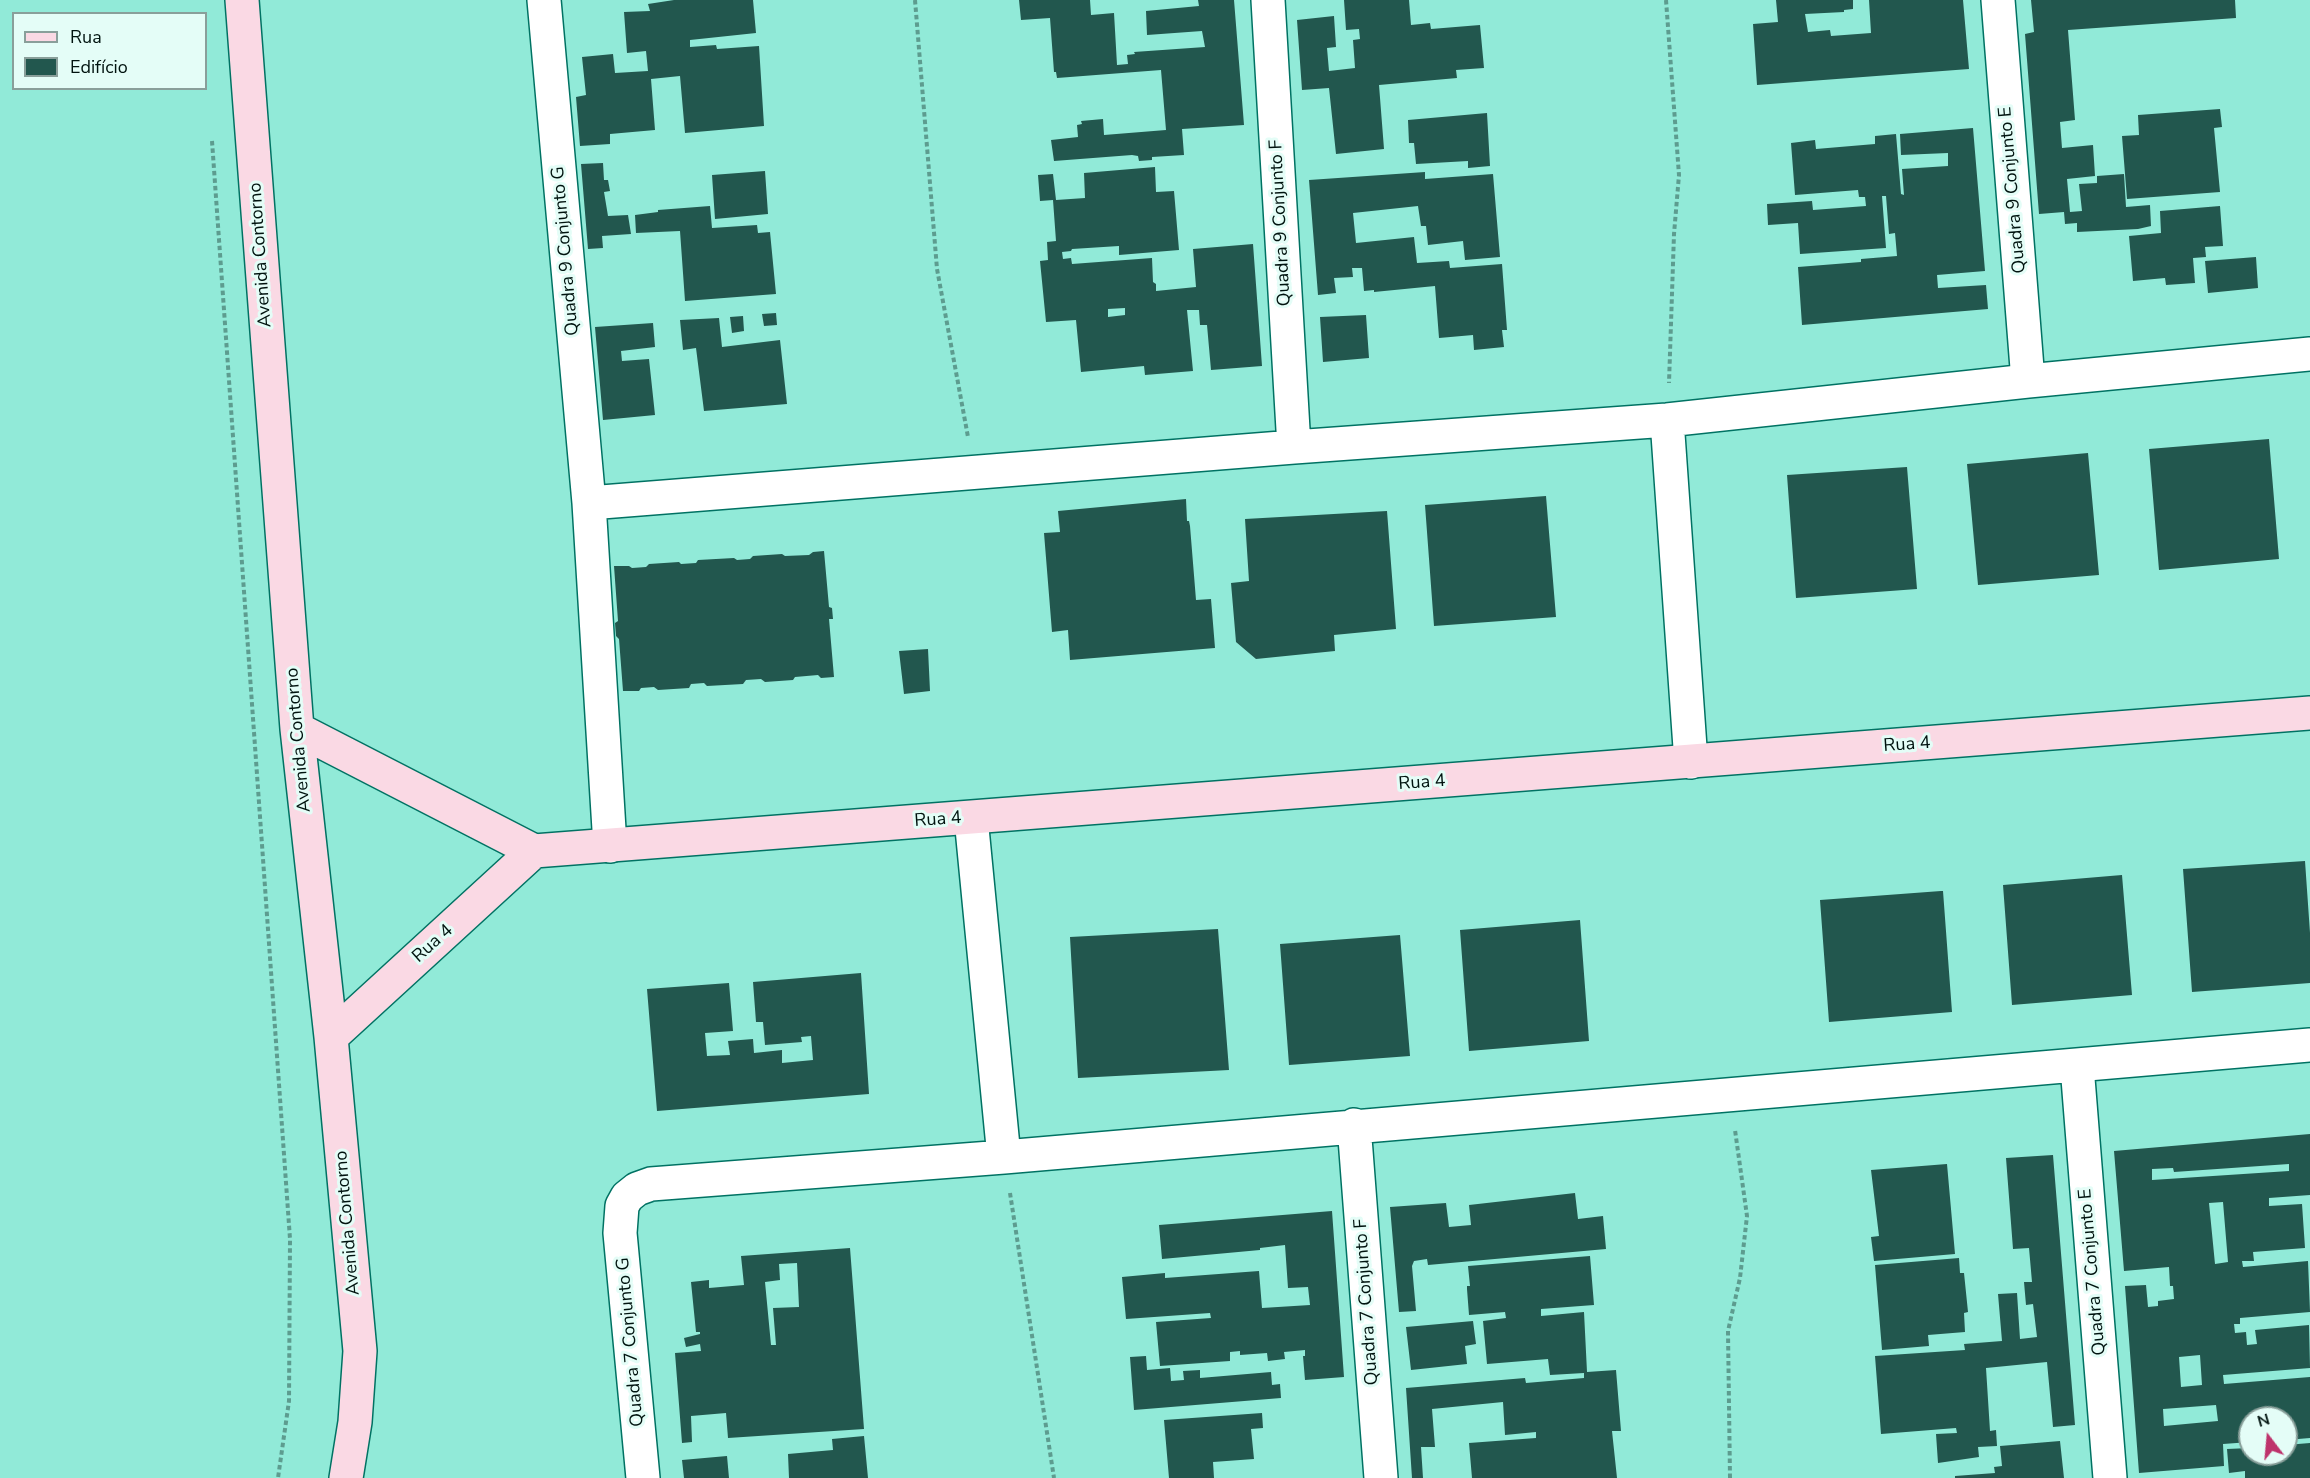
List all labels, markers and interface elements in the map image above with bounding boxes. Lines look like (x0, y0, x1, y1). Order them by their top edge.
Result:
legend (12, 12, 207, 90)
text: Rua (70, 25, 102, 49)
text: Edifício (70, 55, 128, 79)
street label: Quadra 9 Conjunto E (1995, 106, 2031, 274)
street label: Quadra 9 Conjunto F (1266, 139, 1296, 307)
street label: Quadra 9 Conjunto G (548, 165, 584, 337)
street label: Avenida Contorno (245, 182, 277, 328)
street label: Avenida Contorno (282, 667, 316, 813)
street label: Rua 4 (1883, 733, 1931, 757)
street label: Rua 4 (1398, 771, 1446, 795)
street label: Rua 4 (914, 808, 962, 832)
street label: Rua 4 (408, 920, 458, 968)
street label: Avenida Contorno (331, 1150, 365, 1296)
street label: Quadra 7 Conjunto E (2075, 1188, 2111, 1356)
street label: Quadra 7 Conjunto F (1350, 1218, 1384, 1386)
street label: Quadra 7 Conjunto G (613, 1256, 649, 1428)
north arrow (2238, 1406, 2298, 1466)
text: N (2255, 1408, 2272, 1433)

